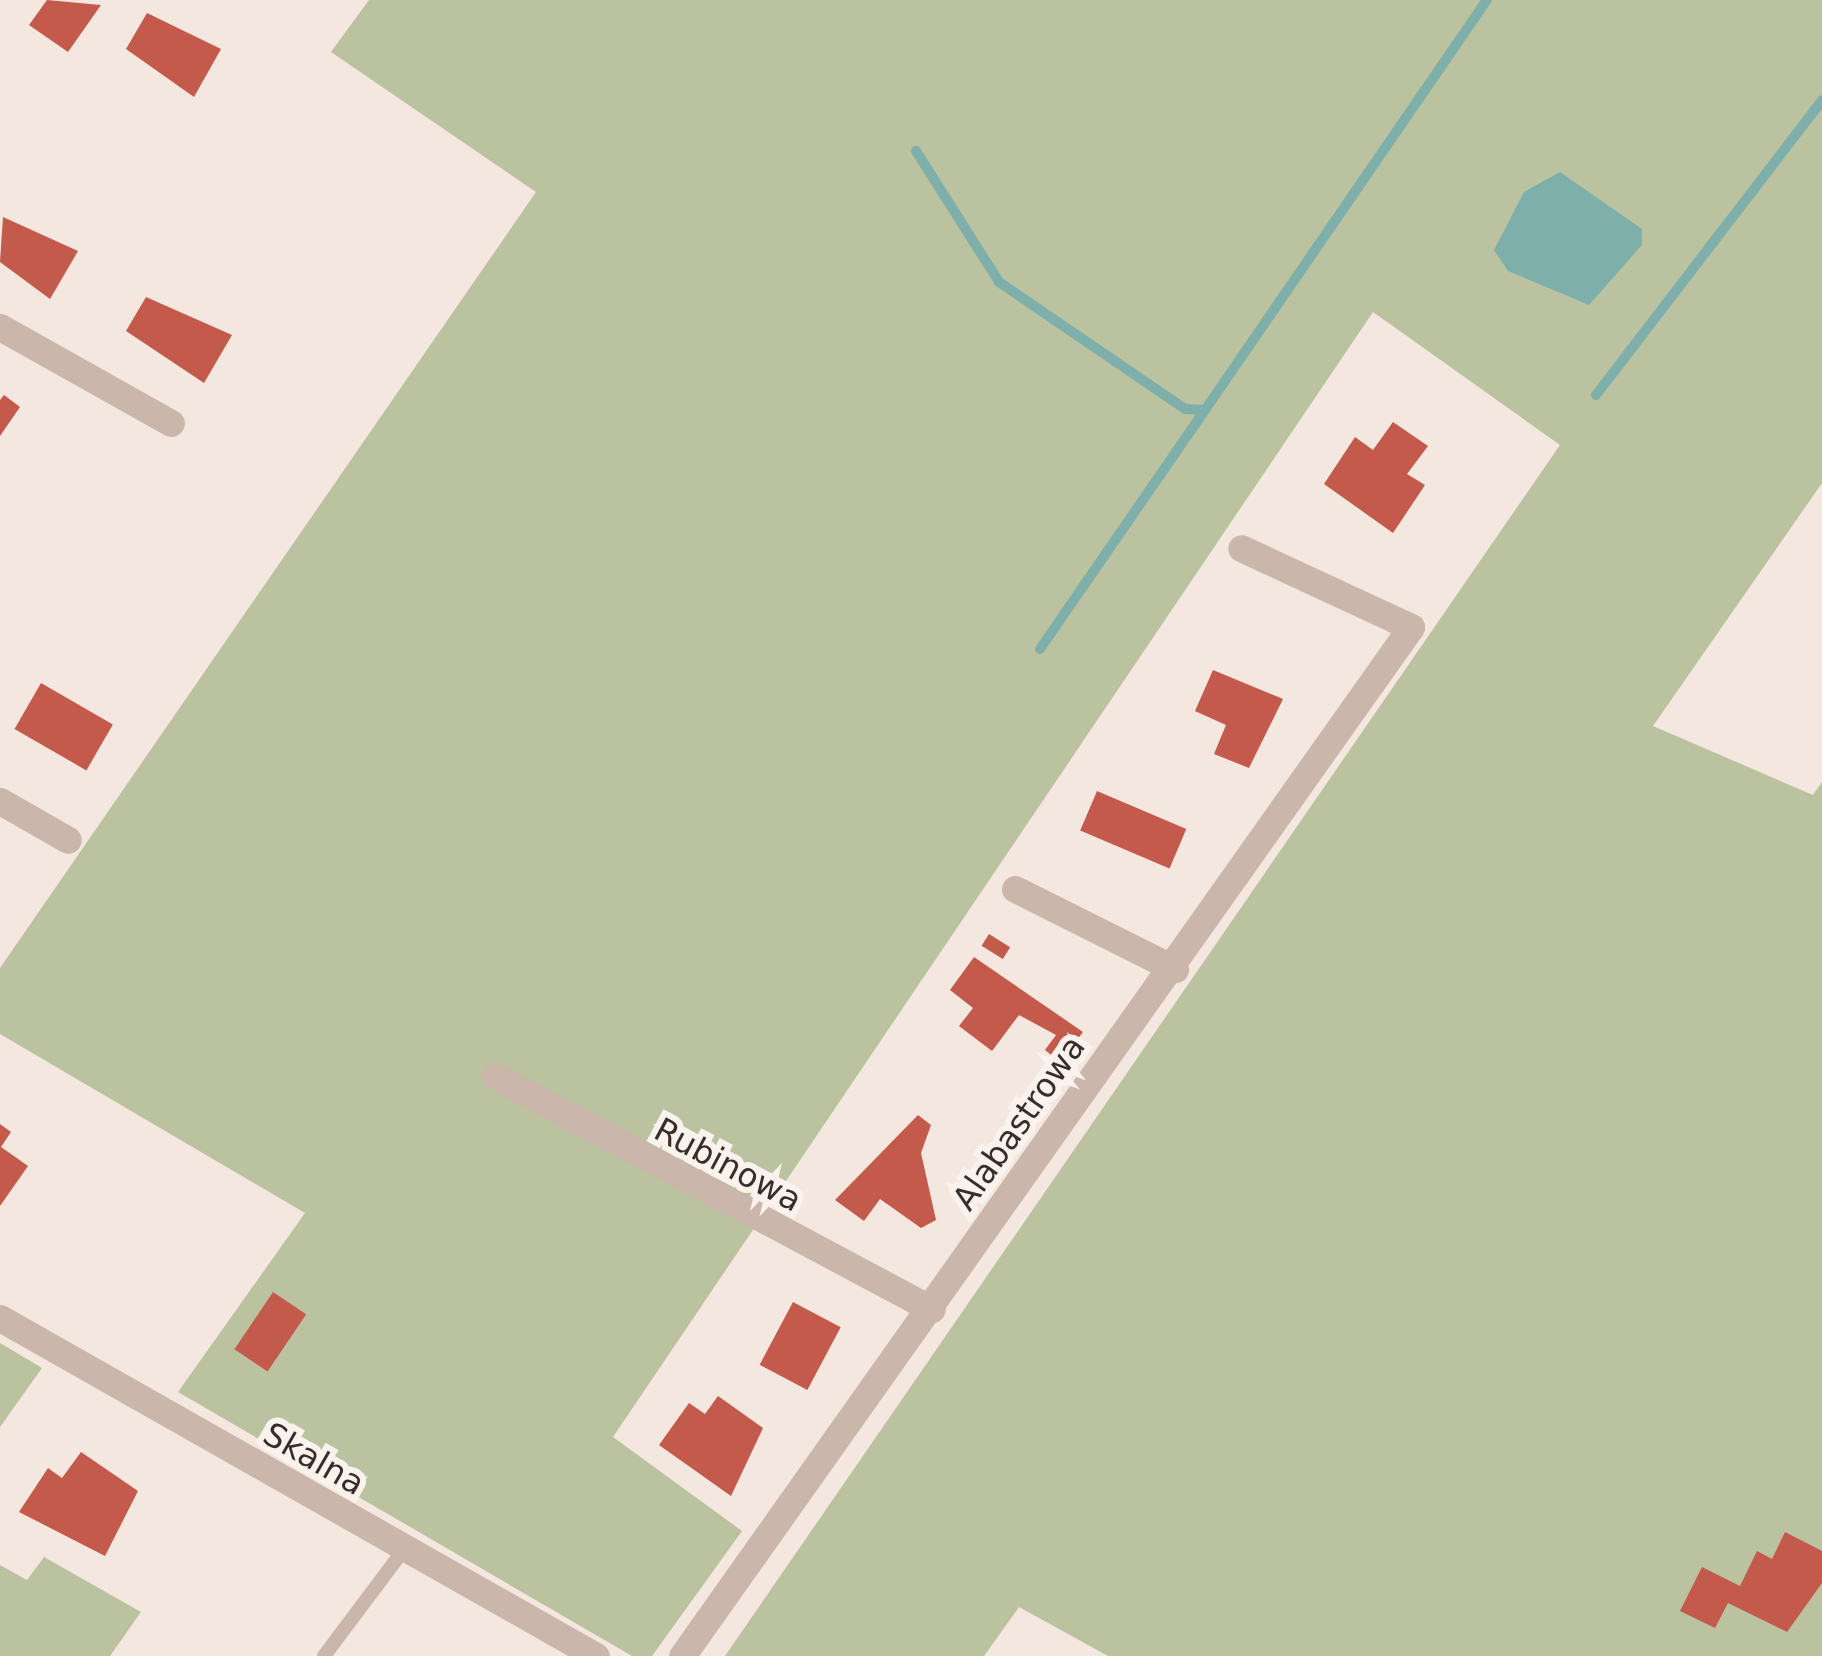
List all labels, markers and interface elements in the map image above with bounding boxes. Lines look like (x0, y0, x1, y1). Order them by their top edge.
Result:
street label: Alabastrowa (944, 1028, 1094, 1218)
street label: Rubinowa (648, 1110, 808, 1220)
street label: Skalna (256, 1414, 372, 1504)

